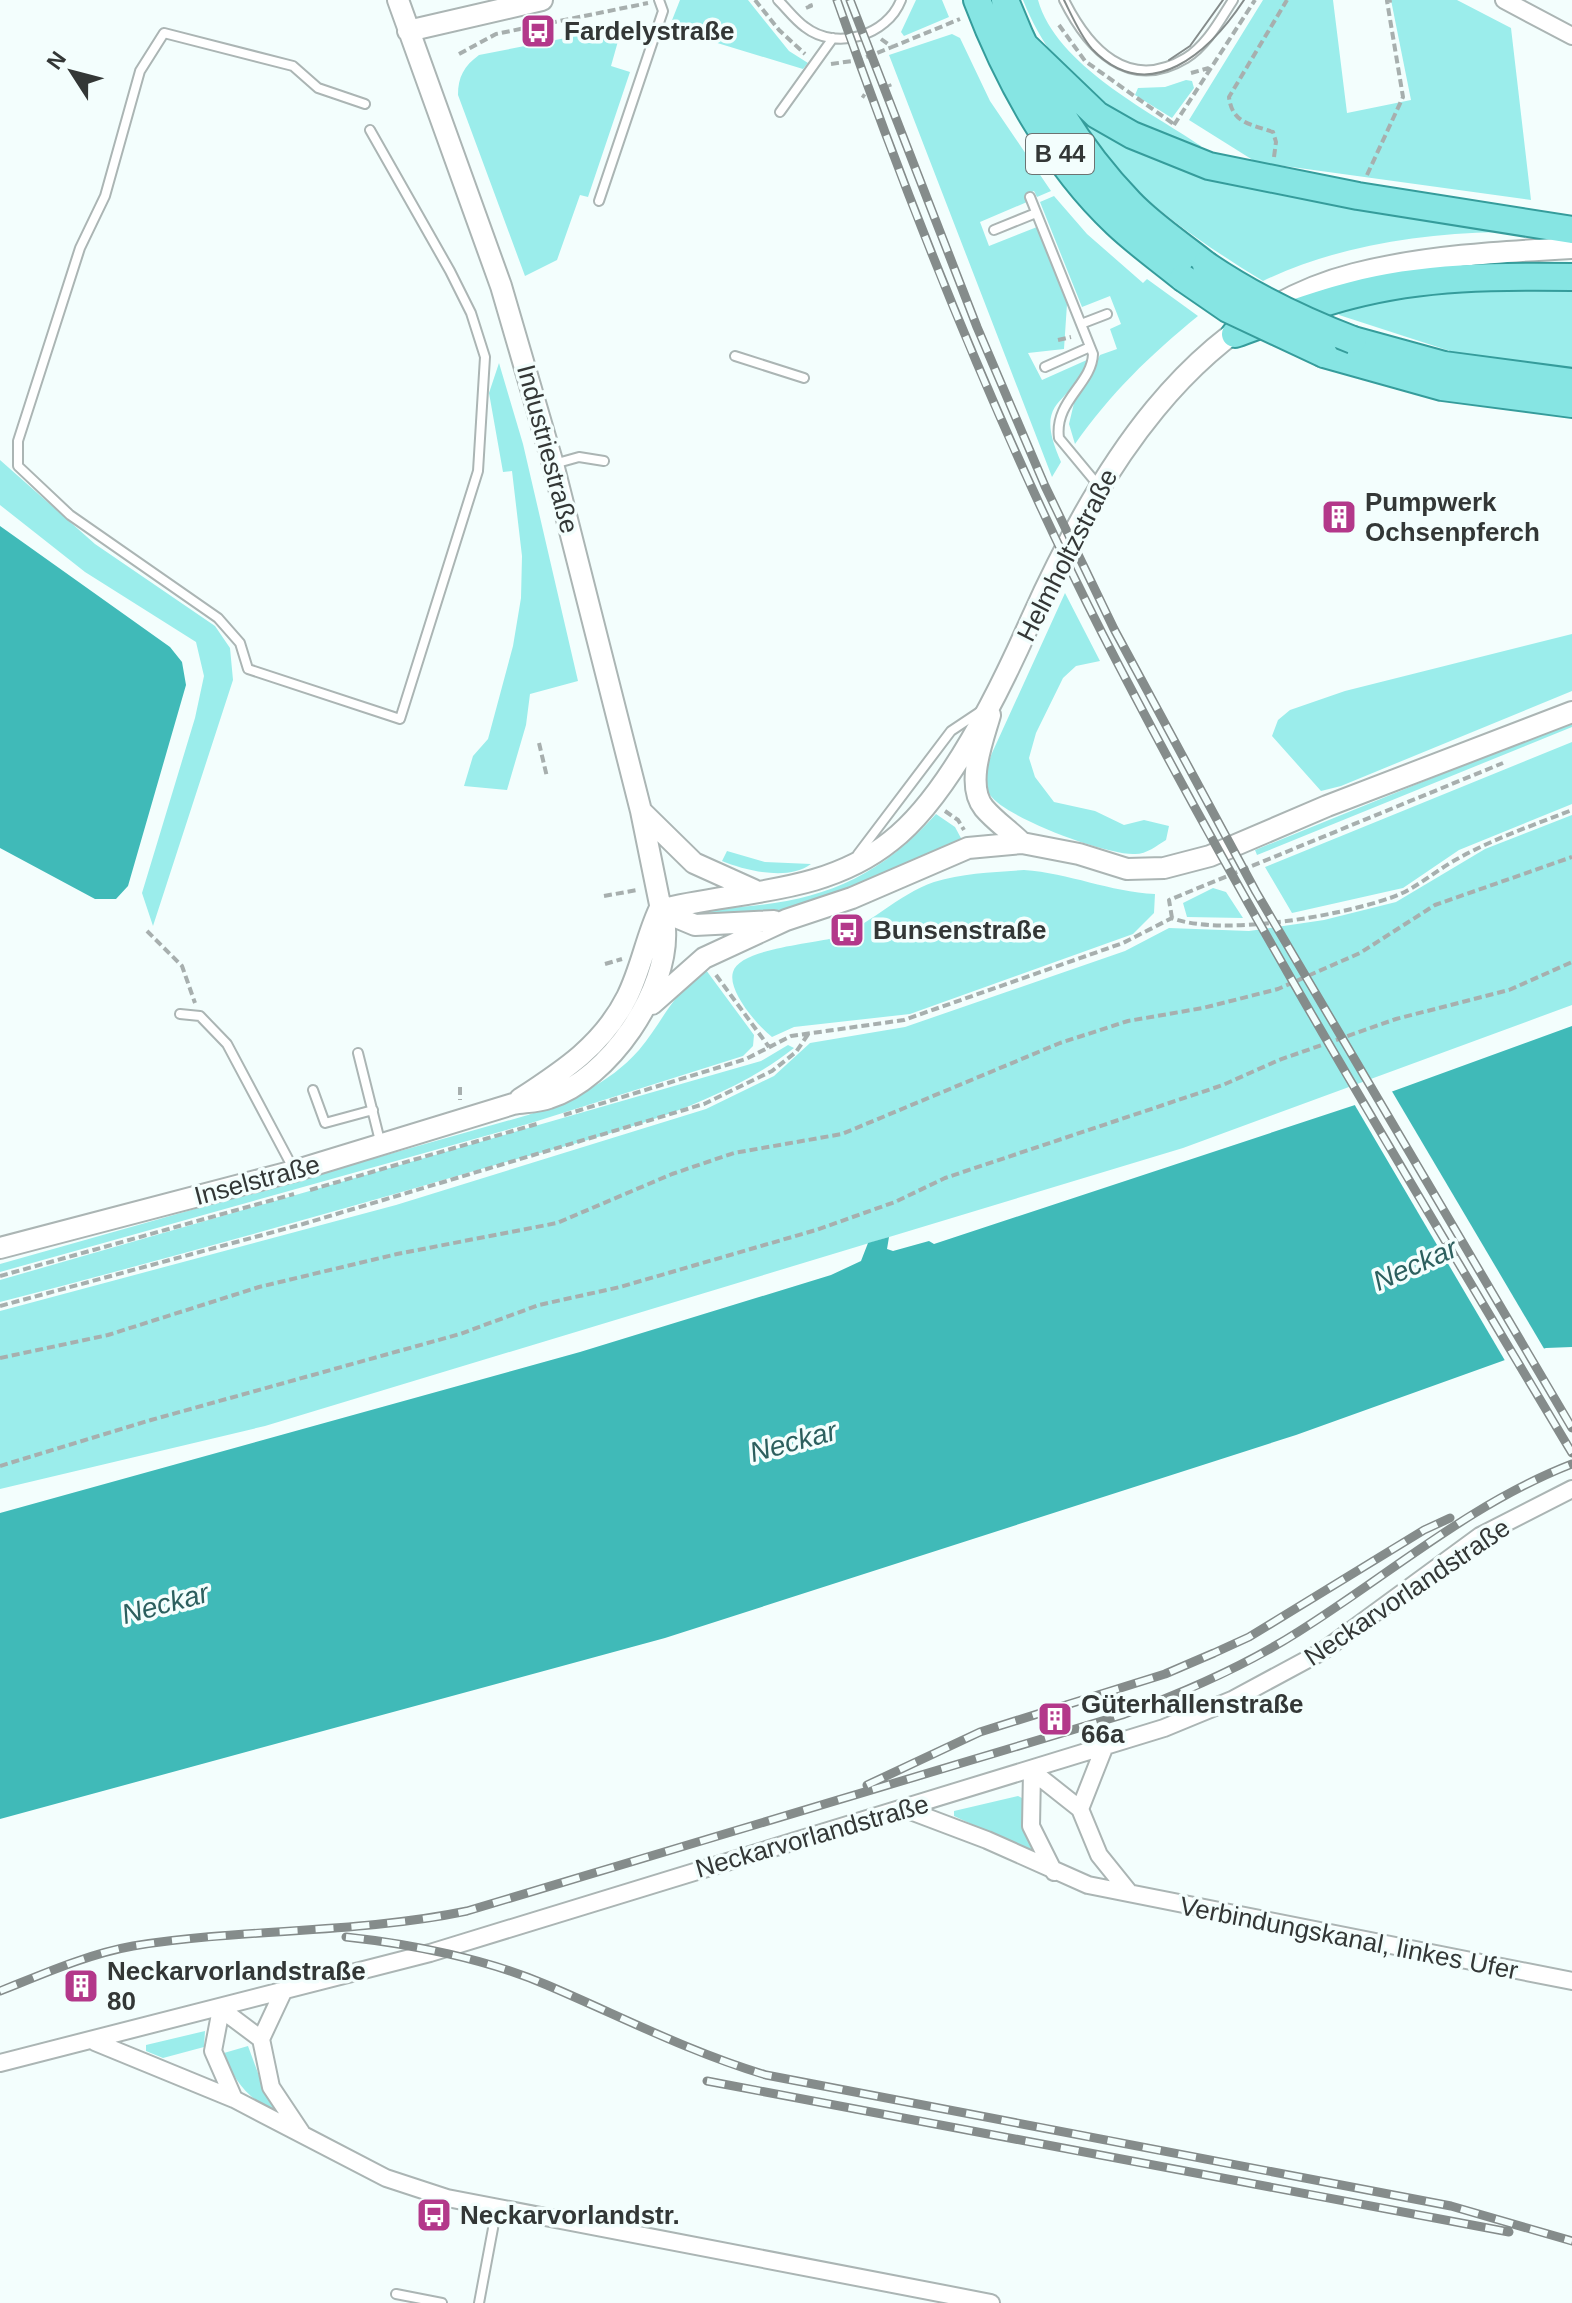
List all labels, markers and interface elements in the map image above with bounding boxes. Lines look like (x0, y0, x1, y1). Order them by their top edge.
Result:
bus stop icon: Fardelystraße (519, 12, 557, 50)
place label: Fardelystraße (564, 16, 735, 46)
north arrow (32, 32, 112, 112)
text: N (41, 47, 71, 74)
road number: B 44 (1026, 134, 1094, 174)
street label: Industriestraße (511, 361, 585, 537)
street label: Helmholtzstraße (1011, 464, 1123, 646)
place label: Pumpwerk Ochsenpferch (1365, 487, 1540, 547)
building icon: Pumpwerk Ochsenpferch (1320, 498, 1358, 536)
bus stop icon: Bunsenstraße (828, 911, 866, 949)
place label: Bunsenstraße (873, 915, 1046, 945)
street label: Inselstraße (191, 1149, 323, 1211)
water label: Neckar (1368, 1232, 1464, 1297)
water label: Neckar (746, 1415, 842, 1468)
street label: Neckarvorlandstraße (1299, 1512, 1515, 1672)
water label: Neckar (118, 1577, 214, 1630)
place label: Güterhallenstraße 66a (1081, 1689, 1304, 1749)
building icon: Güterhallenstraße 66a (1036, 1700, 1074, 1738)
street label: Neckarvorlandstraße (692, 1788, 932, 1884)
street label: Verbindungskanal, linkes Ufer (1177, 1890, 1521, 1986)
place label: Neckarvorlandstraße 80 (107, 1956, 366, 2016)
building icon: Neckarvorlandstraße 80 (62, 1967, 100, 2005)
bus stop icon: Neckarvorlandstr. (415, 2196, 453, 2234)
place label: Neckarvorlandstr. (460, 2200, 680, 2230)

